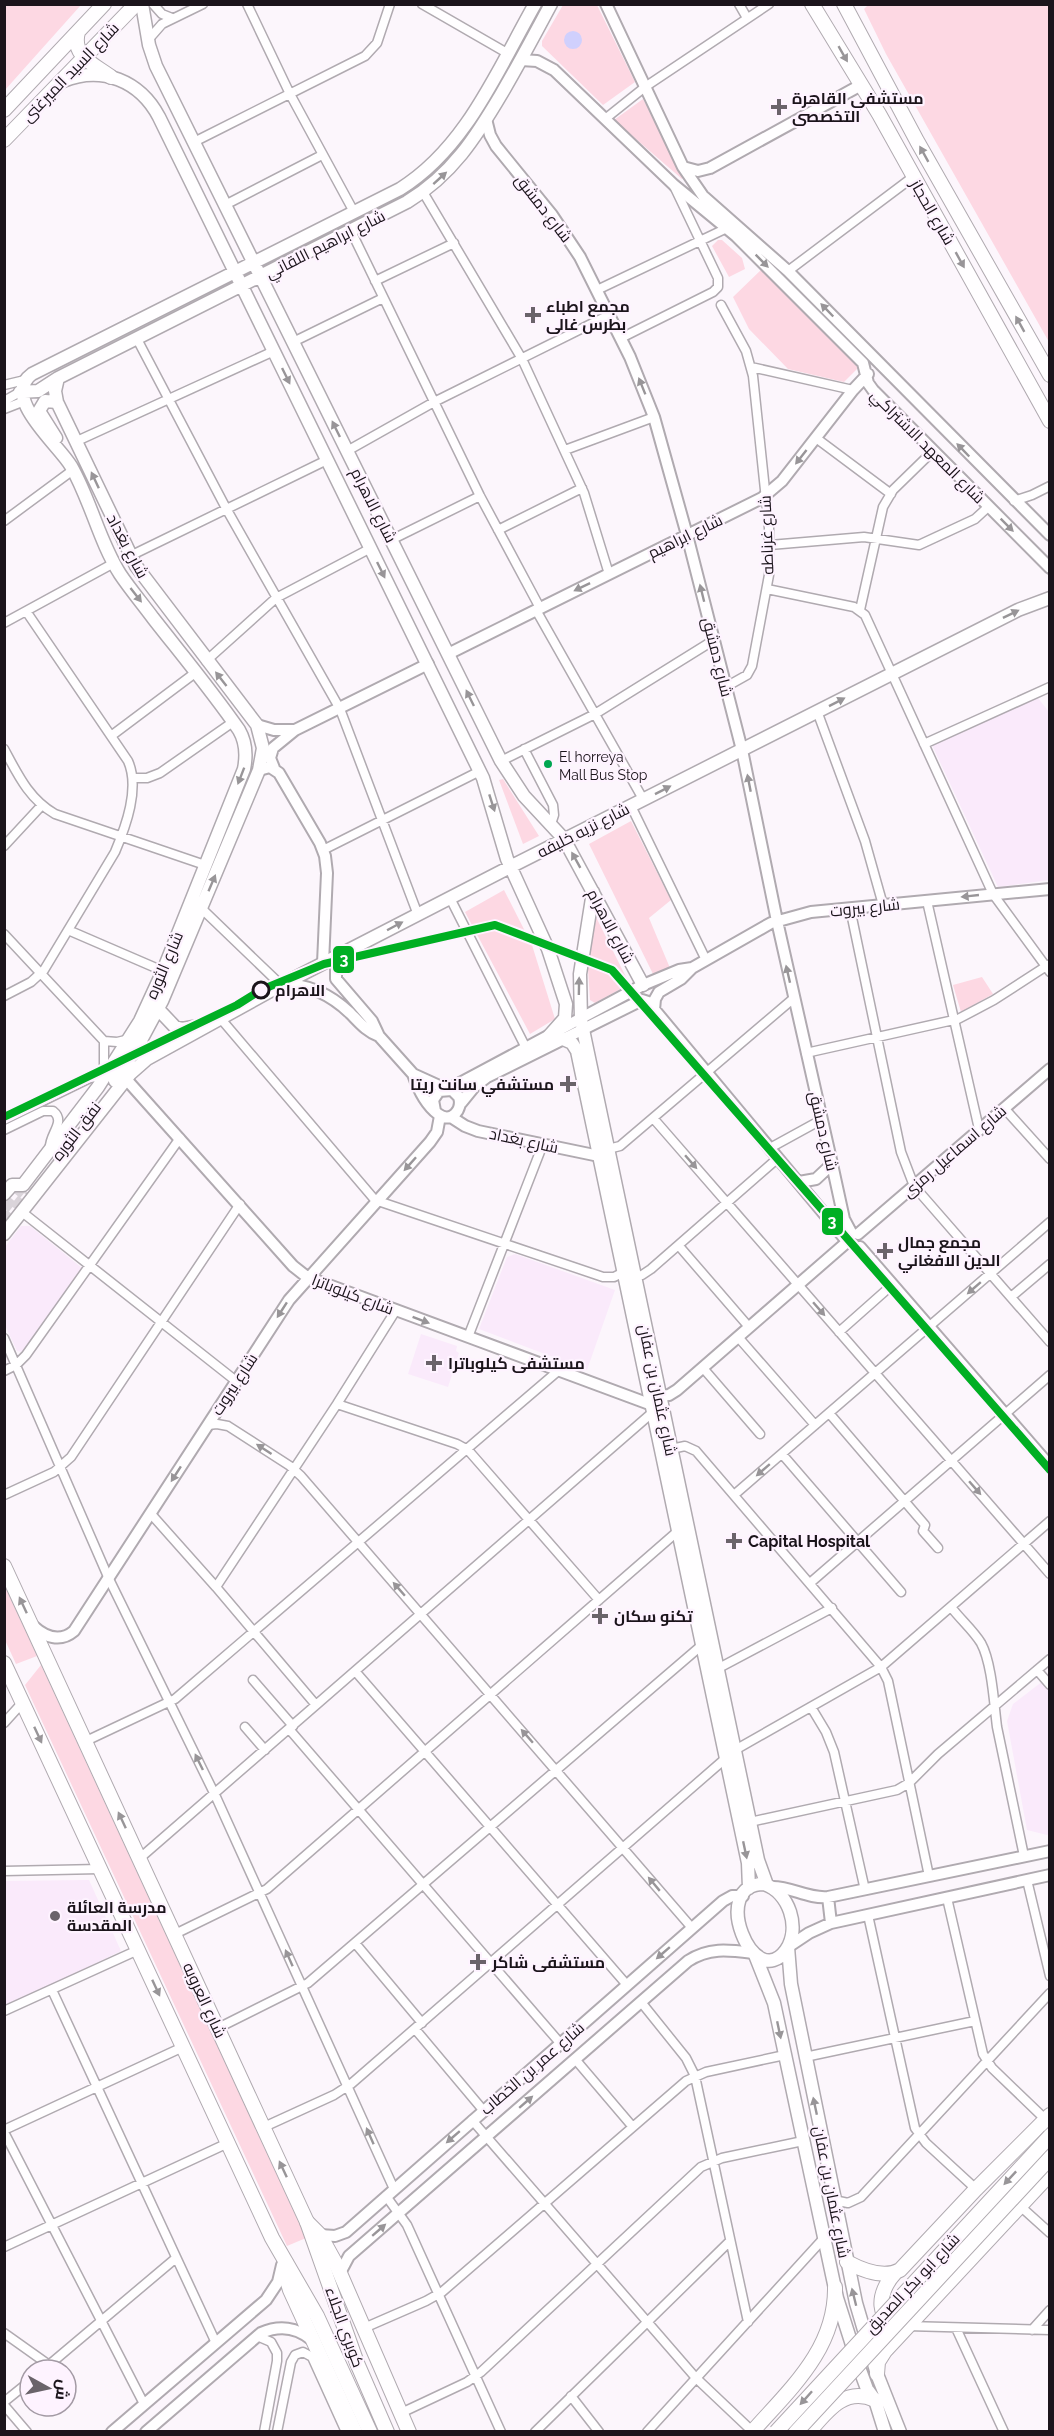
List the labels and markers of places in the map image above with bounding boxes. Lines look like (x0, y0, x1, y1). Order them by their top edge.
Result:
place label: مستشفي القاهرة التخصصى (792, 89, 924, 126)
marker: مستشفي القاهرة التخصصى (770, 98, 788, 116)
place label: مجمع اطباء بطرس غالى (546, 297, 630, 334)
marker: مجمع اطباء بطرس غالى (524, 306, 542, 324)
place label: El horreya Mall Bus Stop (559, 749, 648, 783)
marker: El horreya Mall Bus Stop (542, 758, 554, 770)
marker: الاهرام (252, 981, 270, 999)
place label: الاهرام (275, 981, 325, 1002)
place label: مستشفي سانت ريتا (410, 1075, 554, 1097)
marker: مستشفي سانت ريتا (559, 1075, 577, 1093)
place label: مجمع جمال الدين الافغاني (898, 1233, 1001, 1273)
marker: مجمع جمال الدين الافغاني (876, 1242, 894, 1260)
marker: مستشفى كيلوباترا (425, 1354, 443, 1372)
place label: مستشفى كيلوباترا (448, 1354, 585, 1373)
marker: Capital Hospital (725, 1532, 743, 1550)
place label: Capital Hospital (748, 1532, 871, 1551)
marker: تكنو سكان (591, 1607, 609, 1625)
place label: تكنو سكان (614, 1607, 694, 1626)
place label: مدرسة العائلة المقدسة (67, 1898, 167, 1935)
marker: مدرسة العائلة المقدسة (48, 1909, 62, 1923)
marker: مستشفى شاكر (469, 1953, 487, 1971)
place label: مستشفى شاكر (491, 1953, 605, 1972)

